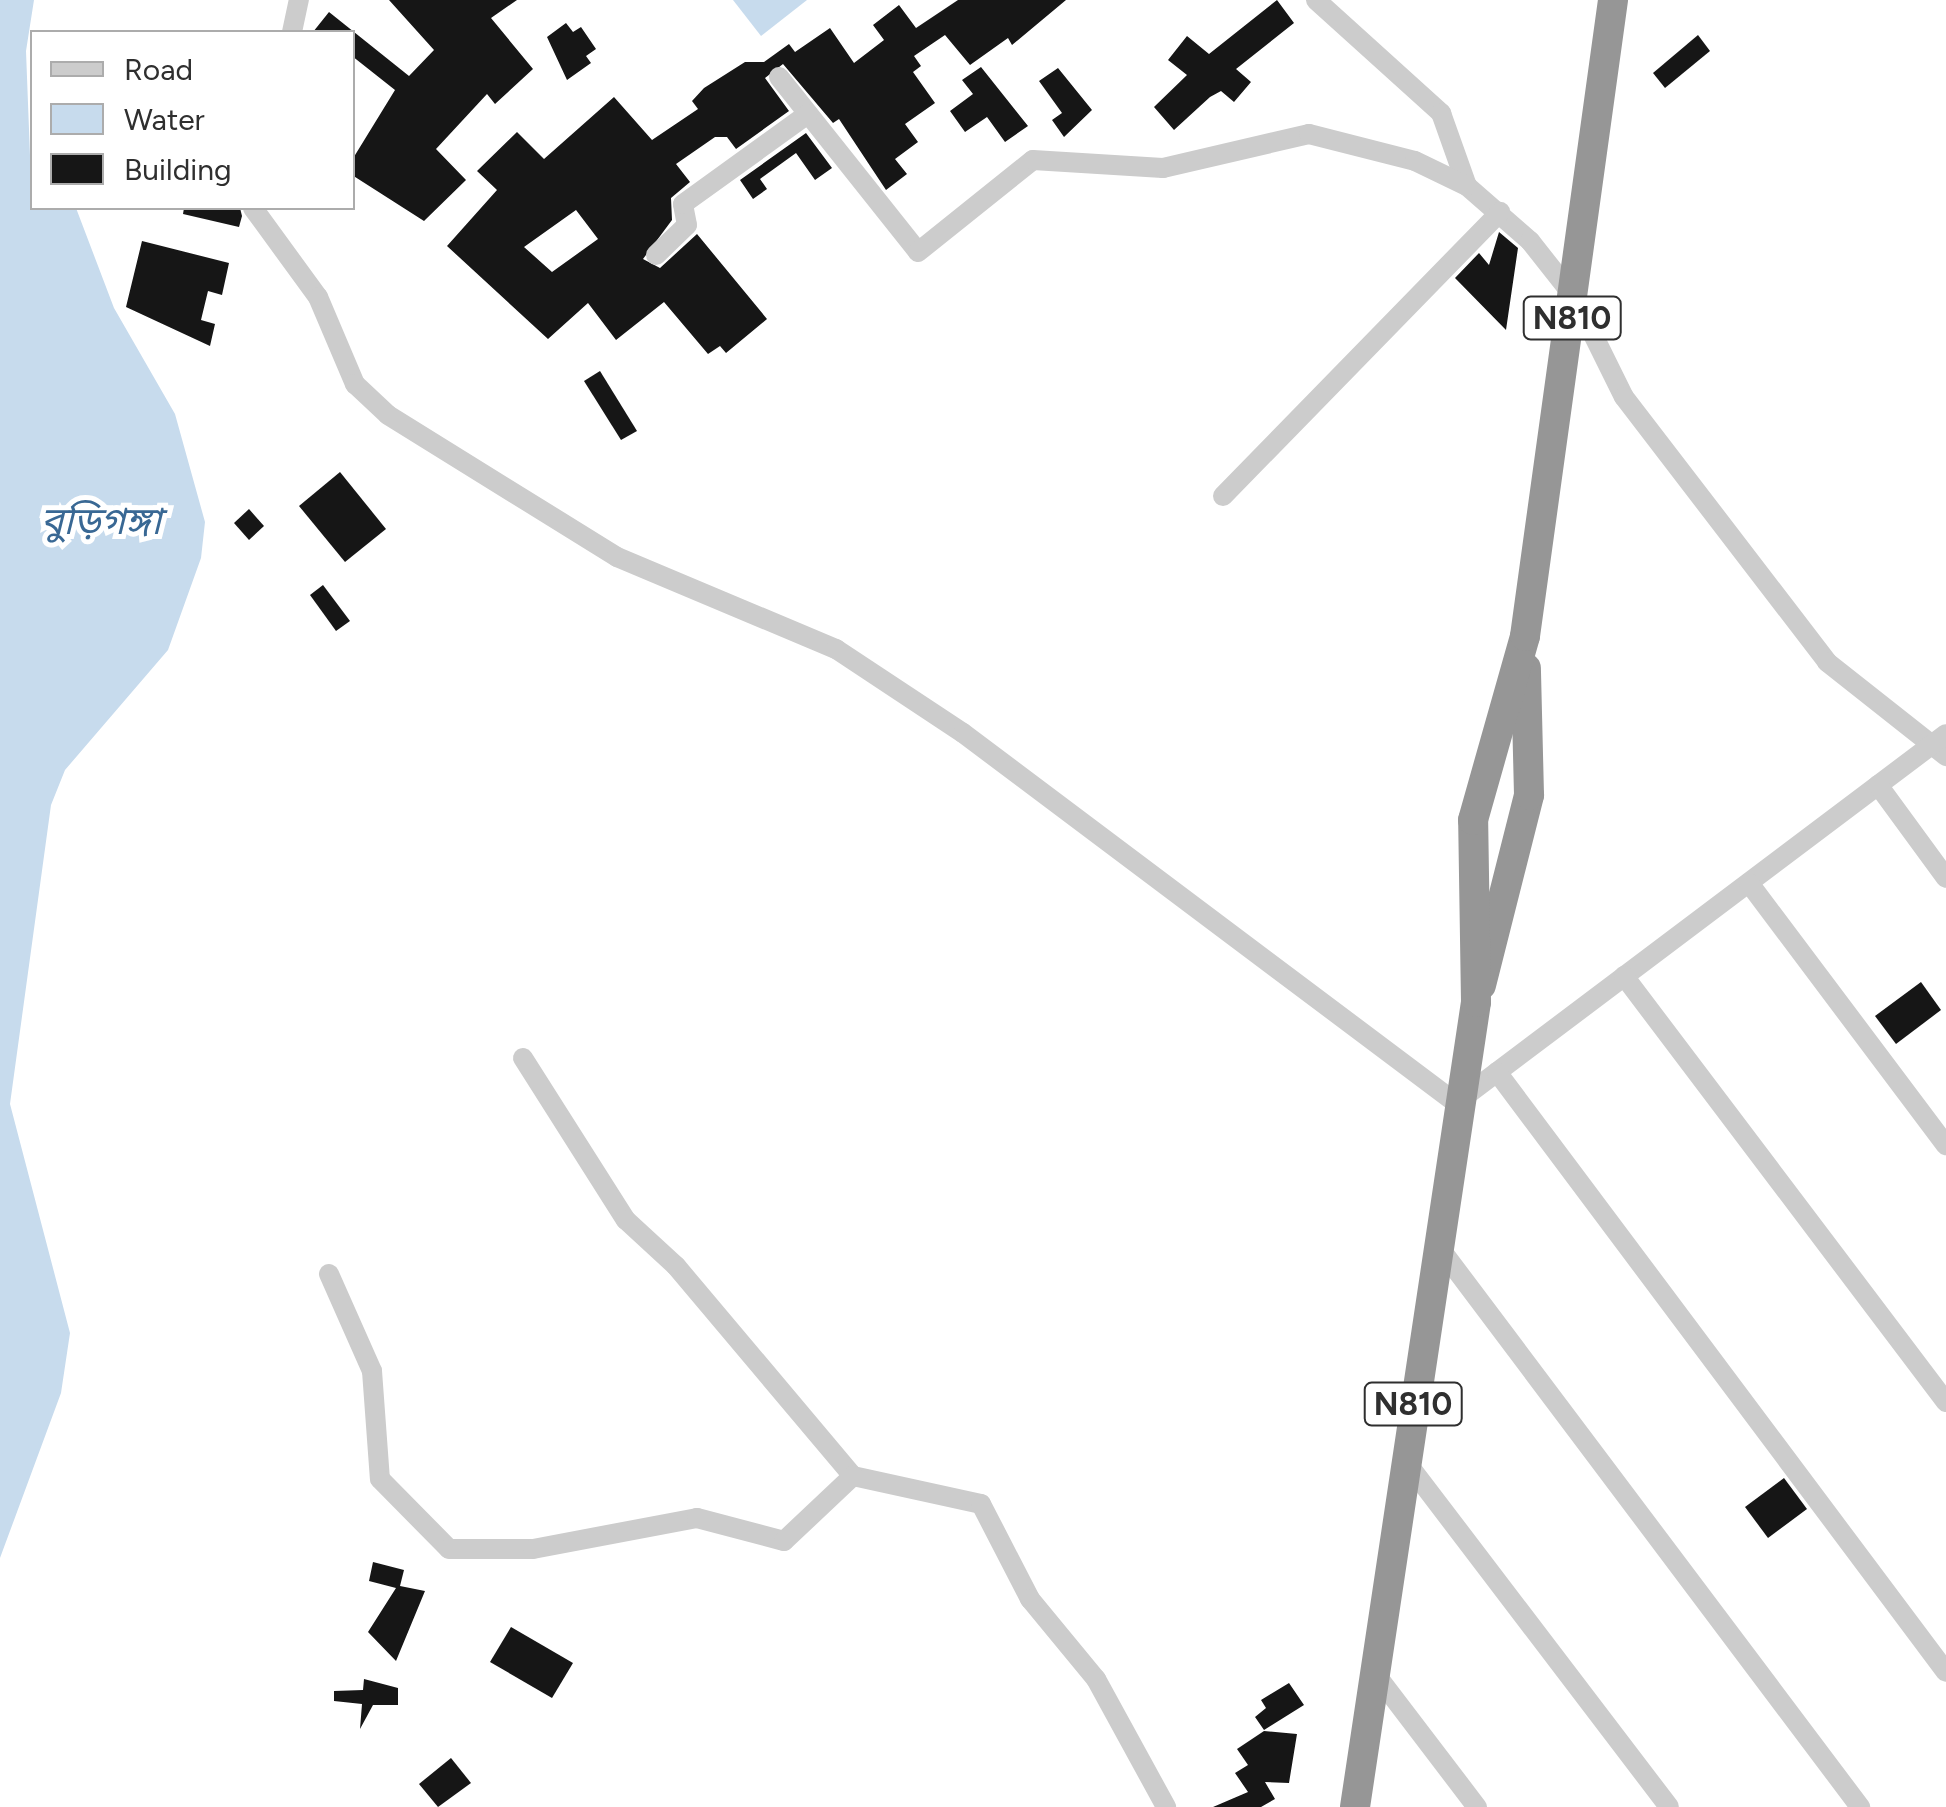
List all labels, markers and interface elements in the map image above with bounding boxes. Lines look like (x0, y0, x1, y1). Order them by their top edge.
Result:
legend (30, 30, 355, 210)
text: Road (124, 51, 193, 88)
text: Water (124, 101, 205, 138)
text: Building (124, 151, 232, 188)
road number: N810 (1522, 291, 1622, 345)
water label: বুড়িগঙ্গা (41, 499, 161, 545)
road number: N810 (1363, 1377, 1463, 1431)

